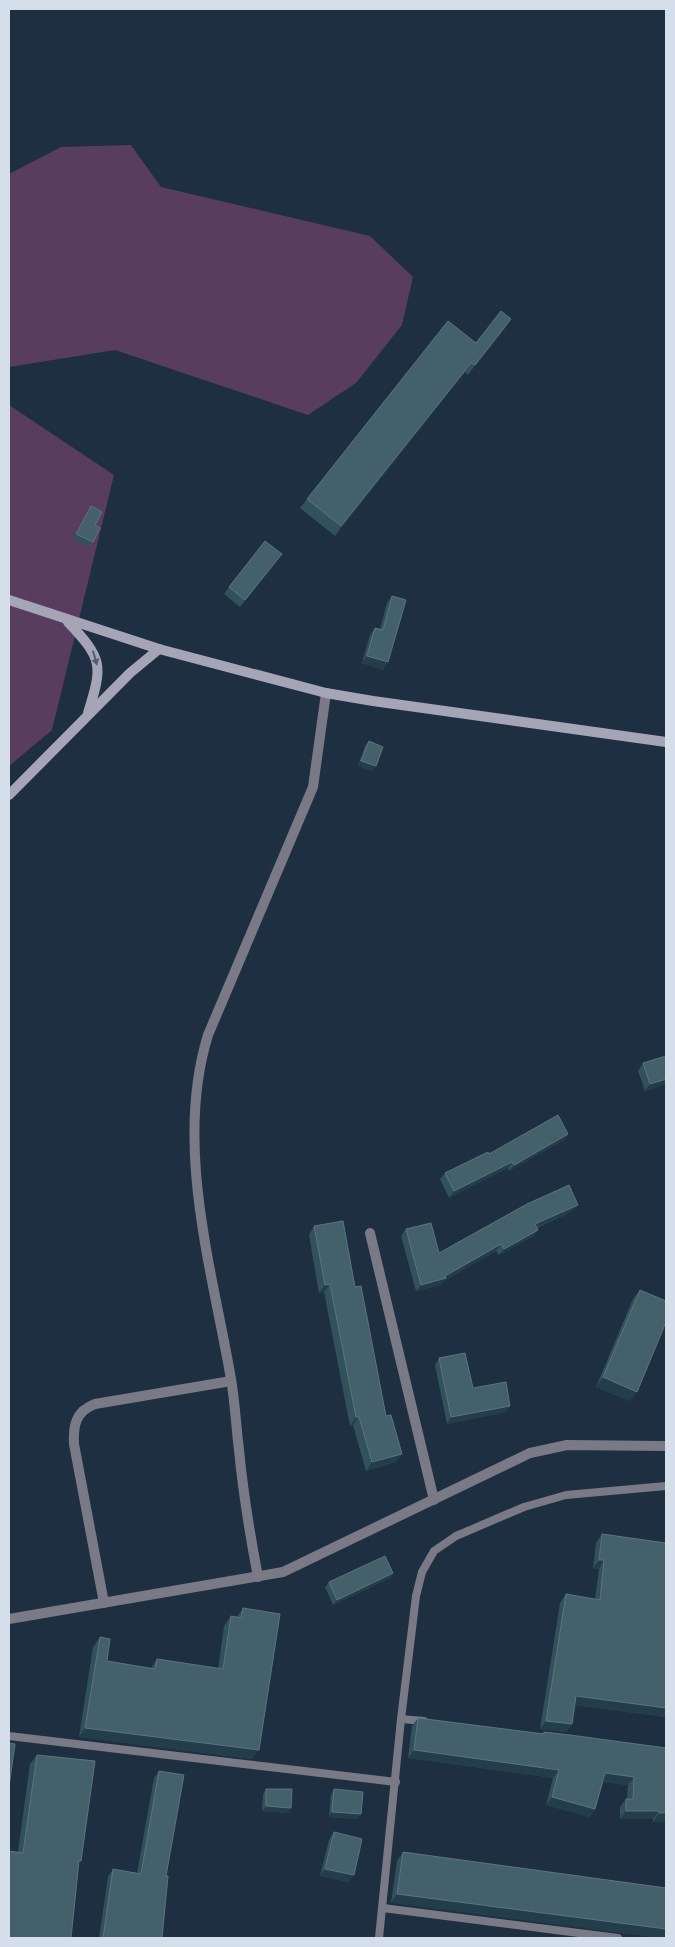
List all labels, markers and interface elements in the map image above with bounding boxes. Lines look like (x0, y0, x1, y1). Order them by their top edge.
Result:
one-way arrow (91, 650, 99, 665)

